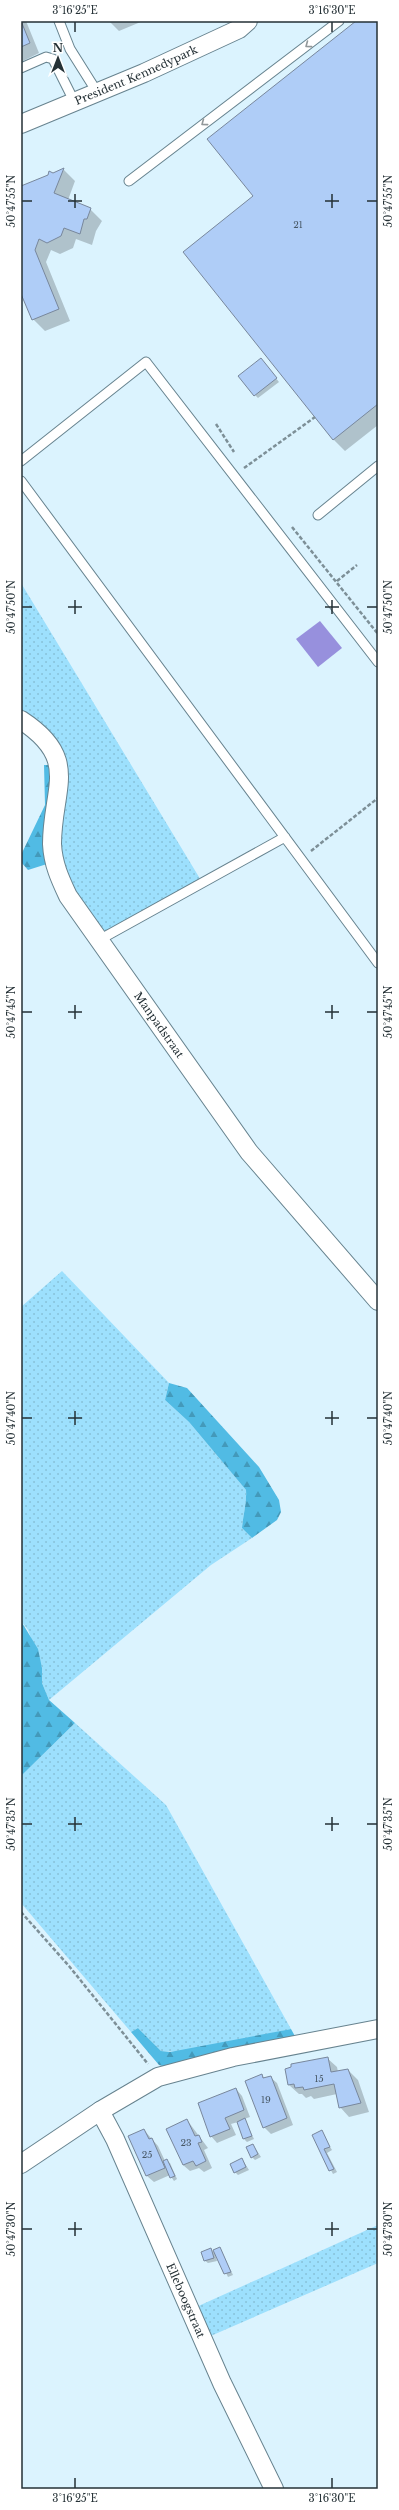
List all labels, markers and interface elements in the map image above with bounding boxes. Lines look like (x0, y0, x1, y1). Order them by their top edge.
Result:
text: 3°16'25"E (52, 4, 98, 17)
text: 3°16'30"E (309, 4, 355, 17)
north arrow (38, 38, 78, 78)
one-way arrow (305, 40, 312, 47)
text: N (53, 41, 64, 55)
street label: President Kennedypark (73, 42, 200, 108)
one-way arrow (202, 119, 209, 126)
text: 50°47'55"N (5, 175, 18, 227)
text: 50°47'55"N (382, 175, 395, 227)
house number: 21 (293, 219, 303, 230)
text: 50°47'50"N (5, 580, 18, 634)
text: 50°47'50"N (382, 580, 395, 634)
text: 50°47'45"N (5, 986, 18, 1038)
text: 50°47'45"N (382, 986, 395, 1038)
street label: Manpadstraat (131, 989, 188, 1061)
text: 50°47'40"N (5, 1391, 18, 1445)
text: 50°47'40"N (382, 1391, 395, 1445)
text: 50°47'35"N (5, 1797, 18, 1851)
text: 50°47'35"N (382, 1797, 395, 1851)
house number: 15 (314, 2073, 324, 2084)
house number: 19 (261, 2094, 271, 2105)
house number: 23 (180, 2137, 192, 2148)
house number: 25 (142, 2149, 152, 2160)
text: 50°47'30"N (5, 2202, 18, 2256)
text: 50°47'30"N (382, 2202, 395, 2256)
street label: Elleboogstraat (163, 2261, 209, 2341)
text: 3°16'25"E (52, 2492, 98, 2505)
text: 3°16'30"E (309, 2492, 355, 2505)

